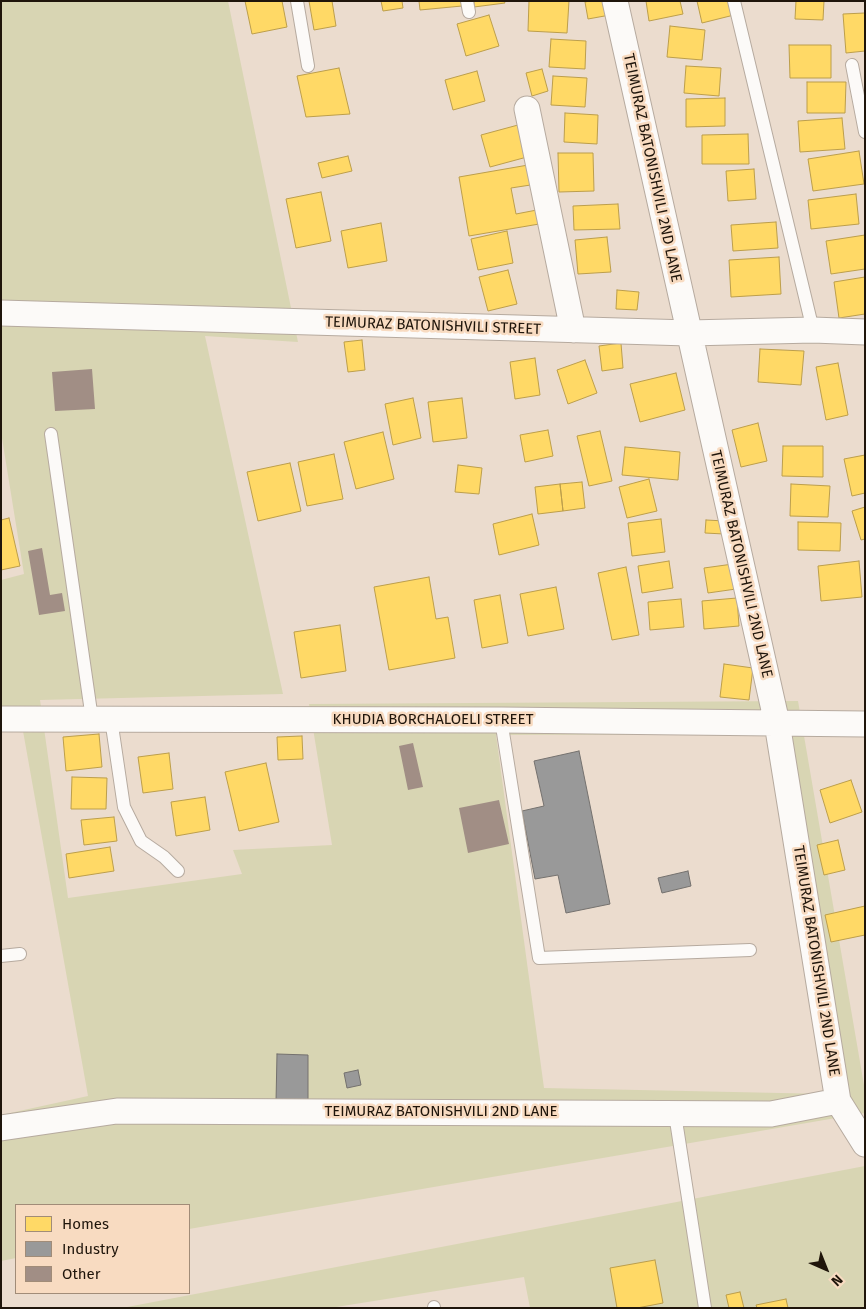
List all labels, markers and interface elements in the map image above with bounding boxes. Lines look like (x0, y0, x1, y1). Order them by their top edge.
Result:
street label: TEIMURAZ BATONISHVILI 2ND LANE (619, 52, 685, 284)
street label: TEIMURAZ BATONISHVILI STREET (325, 313, 541, 339)
street label: TEIMURAZ BATONISHVILI 2ND LANE (706, 448, 776, 680)
street label: KHUDIA BORCHALOELI STREET (333, 711, 533, 729)
street label: TEIMURAZ BATONISHVILI 2ND LANE (789, 844, 843, 1078)
street label: TEIMURAZ BATONISHVILI 2ND LANE (324, 1103, 558, 1121)
legend (15, 1204, 190, 1294)
text: Homes (62, 1215, 109, 1233)
text: Industry (62, 1240, 119, 1258)
north arrow (801, 1244, 851, 1294)
text: Other (62, 1265, 101, 1283)
text: N (828, 1271, 846, 1289)

